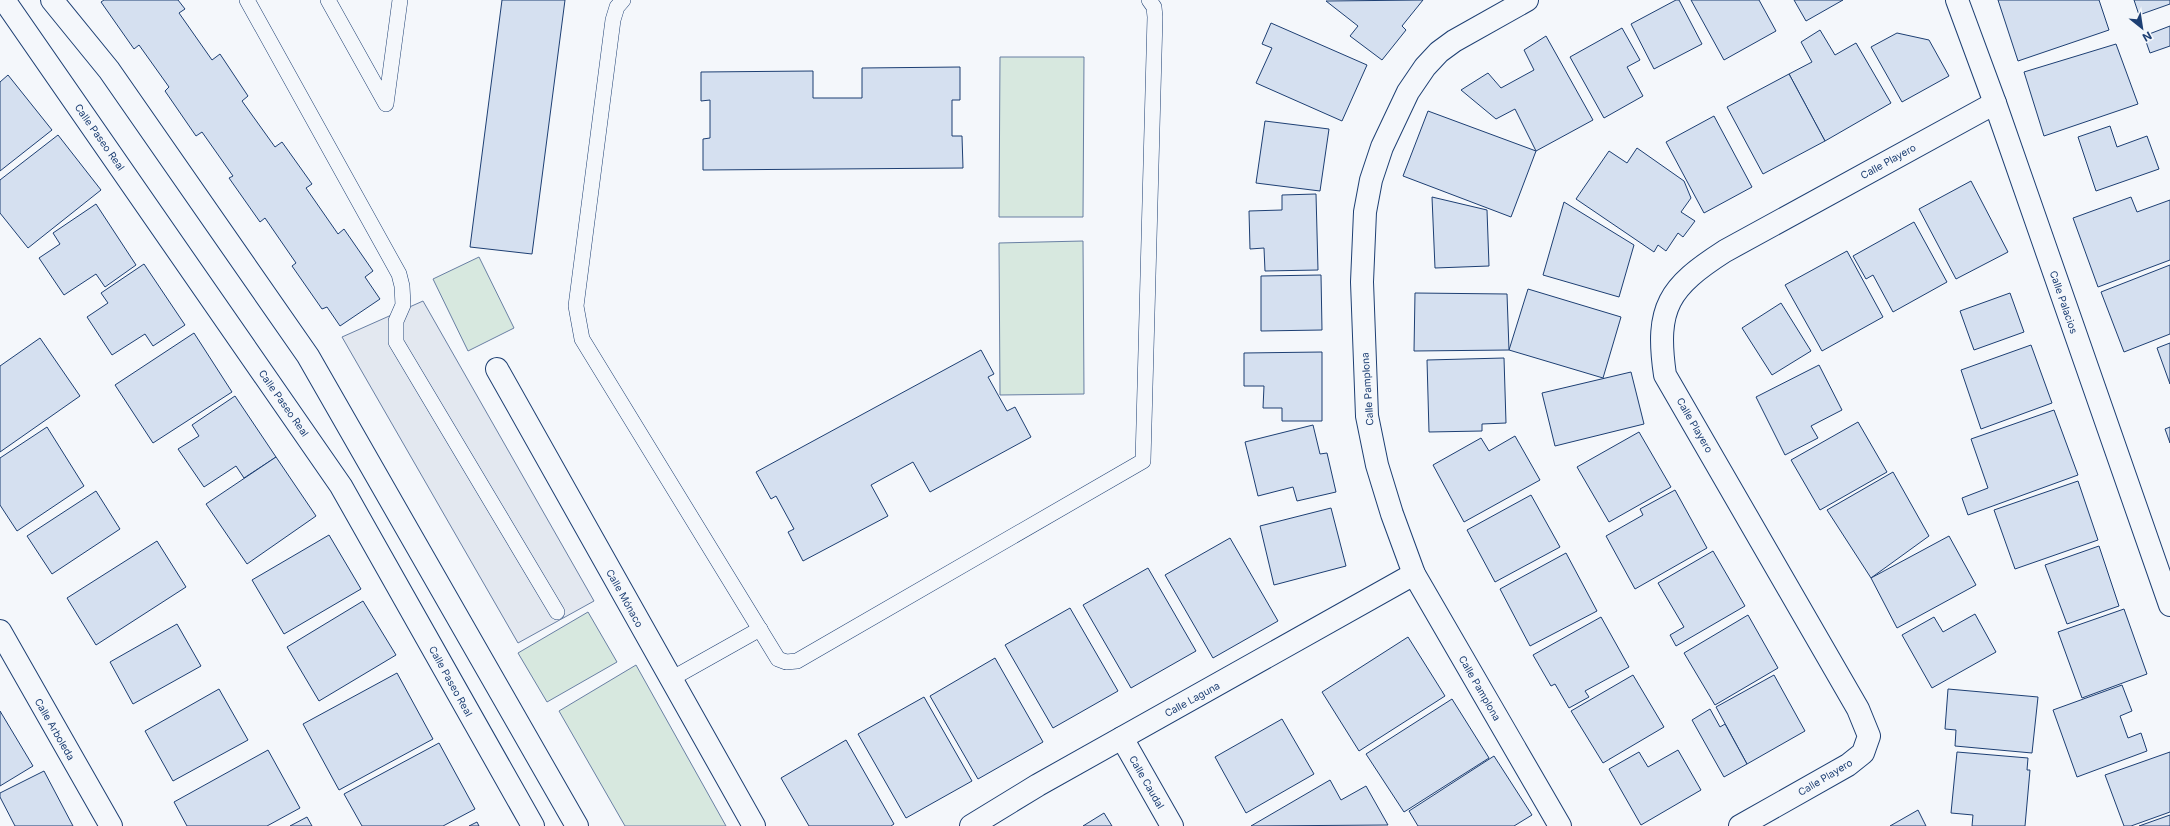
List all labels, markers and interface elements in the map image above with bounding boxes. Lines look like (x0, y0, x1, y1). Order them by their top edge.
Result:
north arrow (2122, 8, 2162, 48)
text: N (2140, 29, 2154, 45)
street label: Calle Paseo Real (73, 101, 127, 173)
street label: Calle Playero (1858, 141, 1918, 181)
street label: Calle Palacios (2048, 269, 2080, 335)
street label: Calle Pamplona (1358, 352, 1376, 426)
street label: Calle Paseo Real (257, 367, 311, 439)
street label: Calle Playero (1674, 395, 1716, 455)
street label: Calle Mónaco (604, 567, 646, 629)
street label: Calle Paseo Real (427, 644, 475, 718)
street label: Calle Pamplona (1456, 653, 1504, 723)
street label: Calle Laguna (1162, 679, 1222, 719)
street label: Calle Arboleda (32, 696, 78, 762)
street label: Calle Caudal (1127, 753, 1167, 811)
street label: Calle Playero (1796, 756, 1854, 798)

